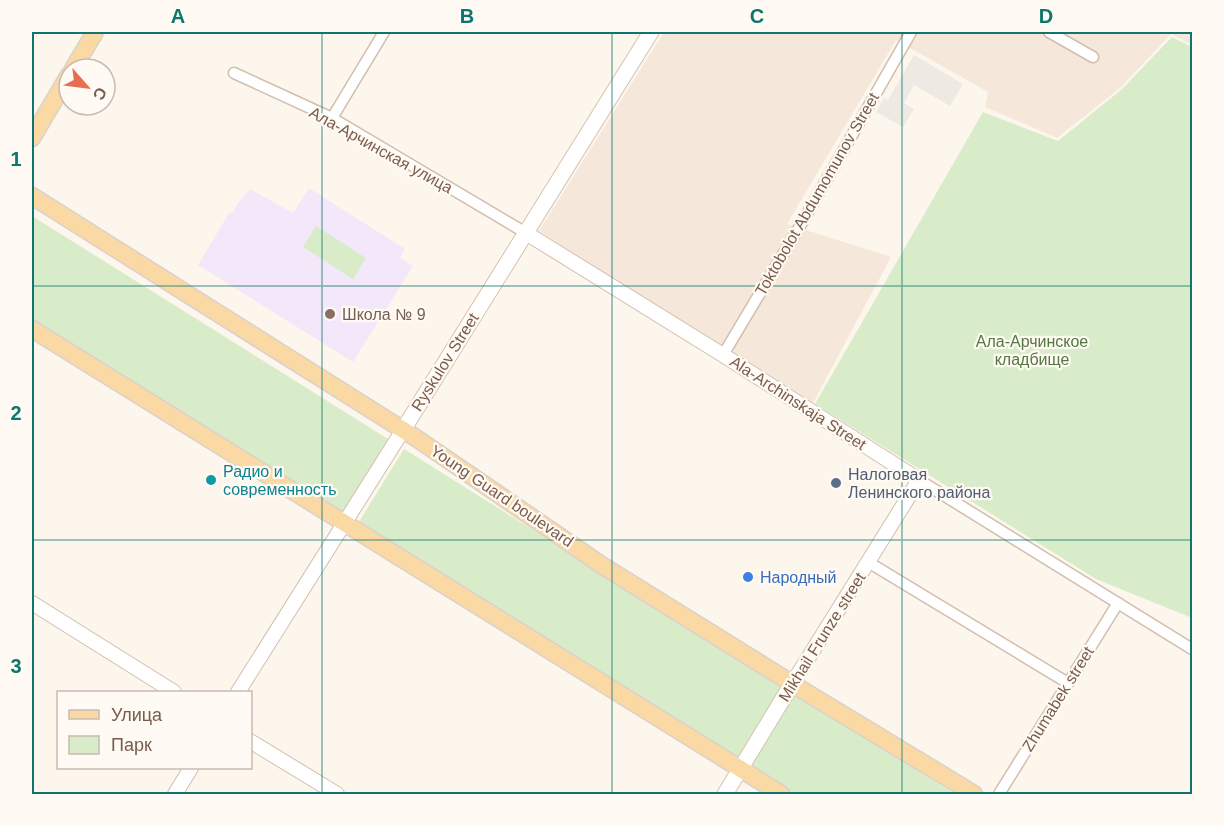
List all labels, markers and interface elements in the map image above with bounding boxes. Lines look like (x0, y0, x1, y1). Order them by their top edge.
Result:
text: A (171, 5, 185, 27)
text: B (460, 5, 474, 27)
text: C (750, 5, 764, 27)
text: D (1039, 5, 1053, 27)
north arrow (57, 57, 117, 117)
text: С (89, 85, 110, 103)
street label: Toktobolot Abdumomunov Street (752, 89, 882, 298)
street label: Ала-Арчинская улица (307, 104, 456, 196)
text: 1 (10, 148, 22, 170)
place label: Школа № 9 (342, 306, 426, 323)
marker: Школа № 9 (323, 307, 337, 321)
street label: Ryskulov Street (408, 310, 482, 414)
park label: Ала-Арчинское кладбище (976, 333, 1088, 368)
street label: Ala-Archinskaja Street (727, 353, 869, 454)
text: 2 (10, 402, 22, 424)
street label: Young Guard boulevard (427, 442, 577, 550)
place label: Радио и современность (223, 463, 337, 498)
place label: Налоговая Ленинского района (848, 466, 990, 501)
marker: Радио и современность (204, 473, 218, 487)
marker: Налоговая Ленинского района (829, 476, 843, 490)
place label: Народный (760, 569, 837, 586)
street label: Mikhail Frunze street (775, 569, 869, 704)
marker: Народный (741, 570, 755, 584)
street label: Zhumabek street (1019, 643, 1097, 754)
text: 3 (10, 655, 22, 677)
legend (57, 691, 252, 769)
text: Улица (111, 705, 163, 725)
text: Парк (111, 735, 152, 755)

